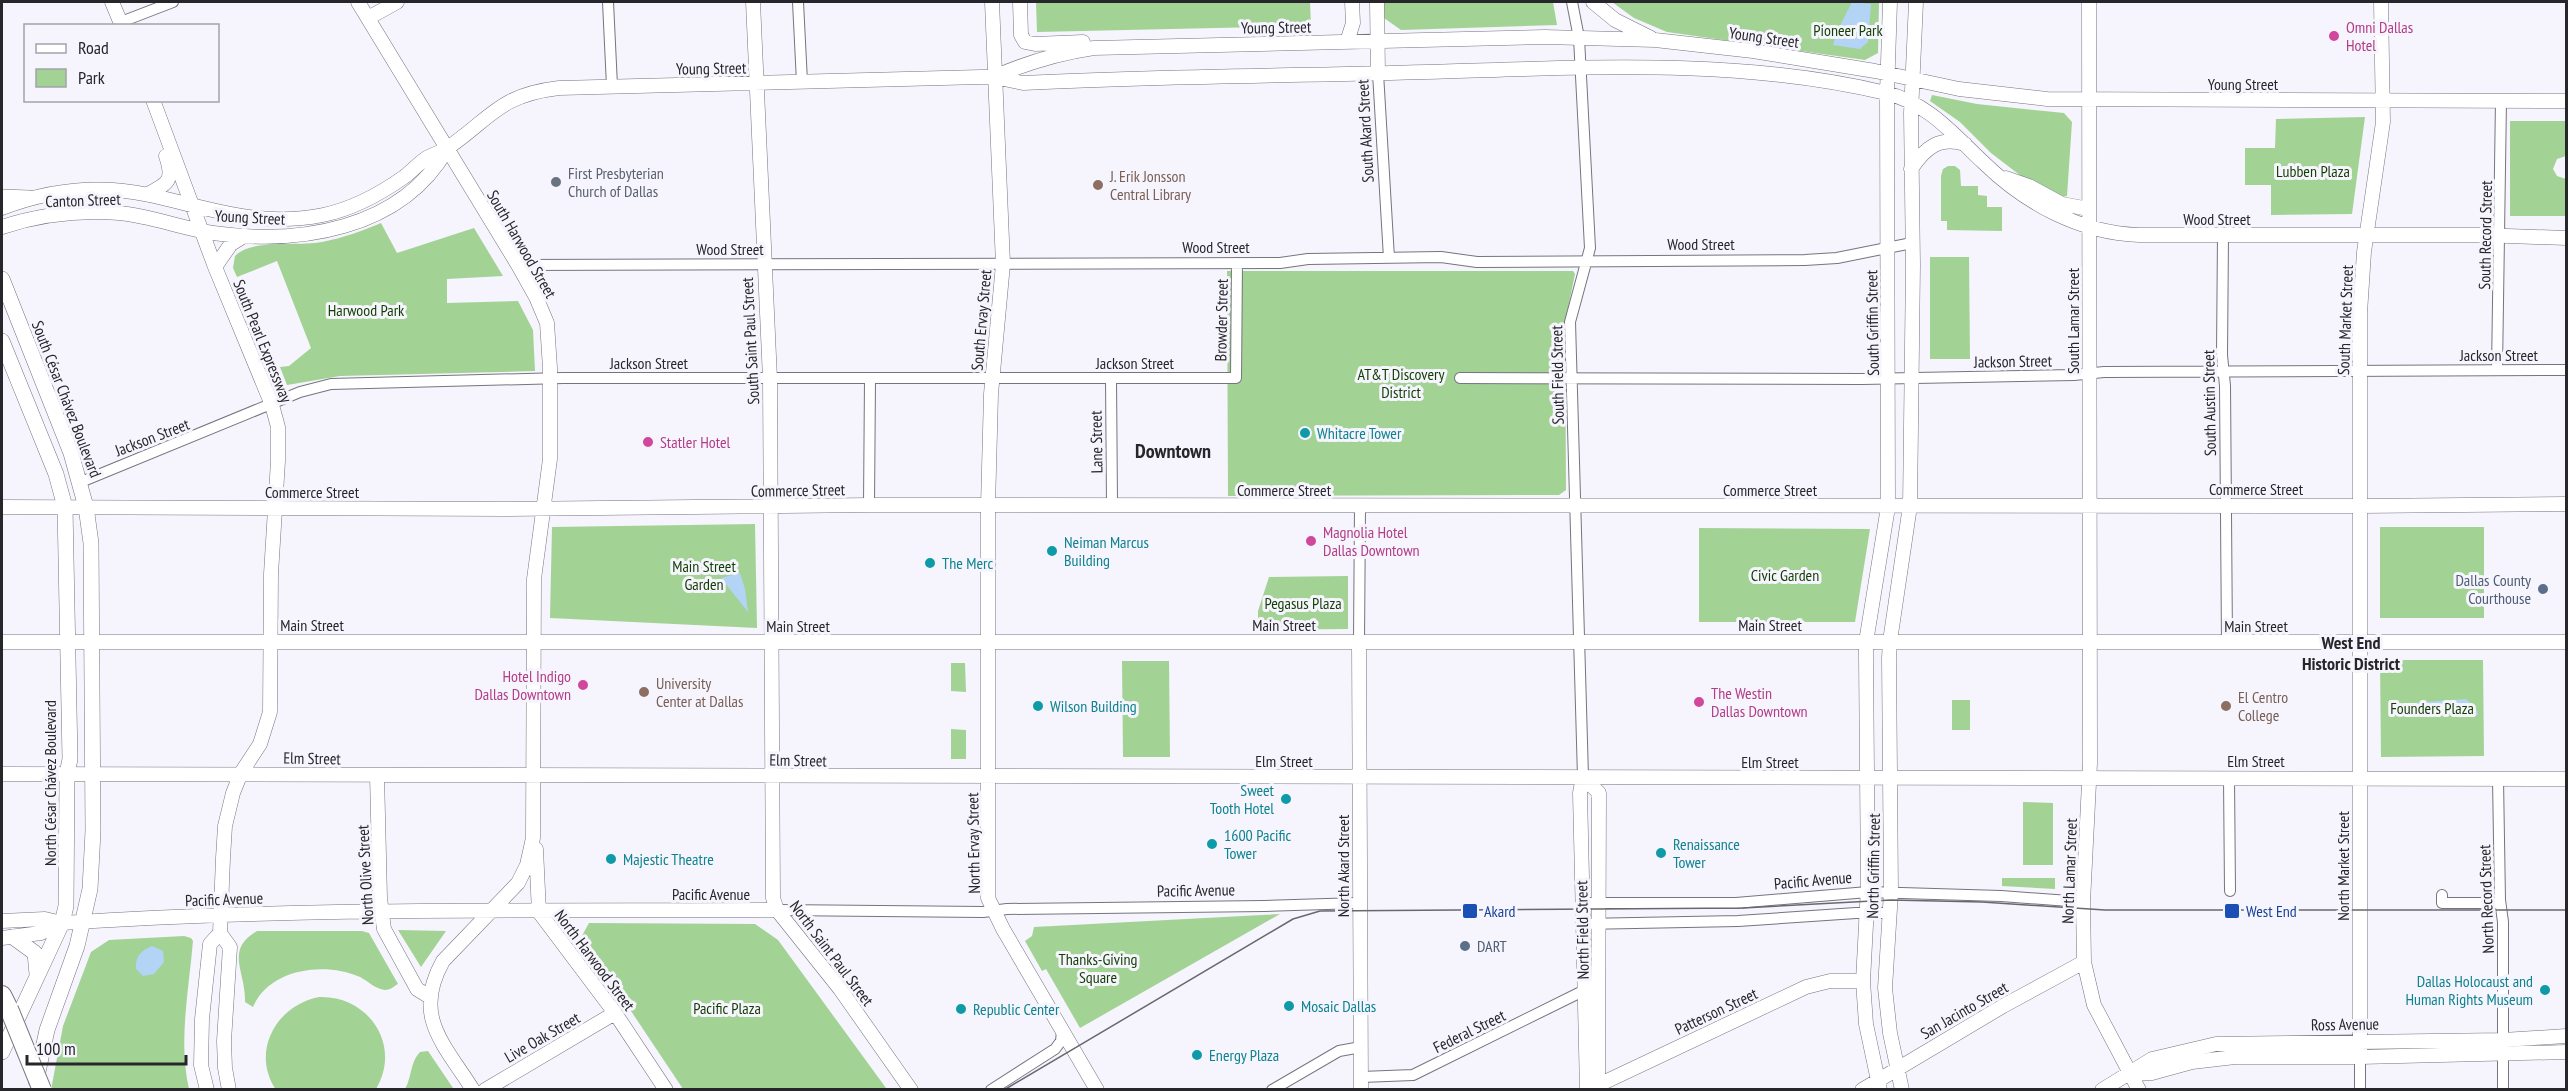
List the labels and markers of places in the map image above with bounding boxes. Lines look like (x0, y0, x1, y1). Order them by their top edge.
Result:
place label: Omni Dallas Hotel (2346, 17, 2413, 55)
marker: Omni Dallas Hotel (2327, 29, 2341, 43)
place label: First Presbyterian Church of Dallas (568, 163, 664, 201)
place label: J. Erik Jonsson Central Library (1109, 166, 1191, 204)
marker: First Presbyterian Church of Dallas (549, 175, 563, 189)
marker: J. Erik Jonsson Central Library (1091, 178, 1105, 192)
place label: Whitacre Tower (1317, 423, 1402, 443)
marker: Whitacre Tower (1298, 426, 1312, 440)
place label: Statler Hotel (660, 432, 731, 452)
marker: Statler Hotel (641, 435, 655, 449)
place label: Magnolia Hotel Dallas Downtown (1323, 522, 1420, 560)
place label: Neiman Marcus Building (1064, 532, 1149, 570)
marker: Magnolia Hotel Dallas Downtown (1304, 534, 1318, 548)
marker: Neiman Marcus Building (1045, 544, 1059, 558)
place label: The Merc (942, 553, 993, 573)
marker: The Merc (923, 556, 937, 570)
place label: Dallas County Courthouse (2455, 570, 2531, 608)
marker: Dallas County Courthouse (2536, 582, 2550, 596)
place label: Hotel Indigo Dallas Downtown (474, 666, 571, 704)
place label: University Center at Dallas (656, 673, 743, 711)
marker: Hotel Indigo Dallas Downtown (576, 678, 590, 692)
place label: The Westin Dallas Downtown (1711, 683, 1808, 721)
marker: University Center at Dallas (637, 685, 651, 699)
place label: El Centro College (2238, 687, 2288, 725)
marker: The Westin Dallas Downtown (1692, 695, 1706, 709)
place label: Wilson Building (1050, 696, 1137, 716)
marker: Wilson Building (1031, 699, 1045, 713)
marker: El Centro College (2219, 699, 2233, 713)
place label: Sweet Tooth Hotel (1210, 780, 1275, 818)
marker: Sweet Tooth Hotel (1279, 792, 1293, 806)
place label: 1600 Pacific Tower (1224, 825, 1292, 863)
place label: Renaissance Tower (1673, 834, 1740, 872)
marker: 1600 Pacific Tower (1205, 837, 1219, 851)
marker: Renaissance Tower (1654, 846, 1668, 860)
place label: Majestic Theatre (623, 849, 714, 869)
marker: Majestic Theatre (604, 852, 618, 866)
place label: Akard (1484, 901, 1516, 921)
place label: West End (2246, 901, 2297, 921)
marker: Akard (1461, 902, 1479, 920)
marker: West End (2223, 902, 2241, 920)
place label: DART (1477, 936, 1507, 956)
marker: DART (1458, 939, 1472, 953)
place label: Dallas Holocaust and Human Rights Museum (2405, 971, 2533, 1009)
marker: Dallas Holocaust and Human Rights Museum (2538, 983, 2552, 997)
place label: Mosaic Dallas (1301, 996, 1376, 1016)
place label: Republic Center (973, 999, 1060, 1019)
marker: Mosaic Dallas (1282, 999, 1296, 1013)
marker: Republic Center (954, 1002, 968, 1016)
place label: Energy Plaza (1209, 1045, 1279, 1065)
marker: Energy Plaza (1190, 1048, 1204, 1062)

